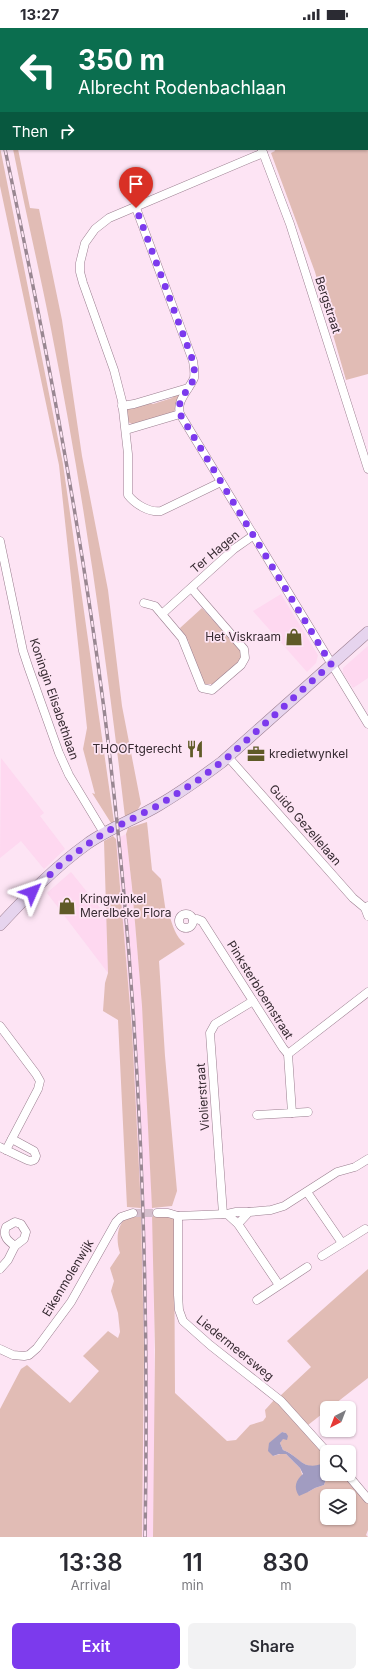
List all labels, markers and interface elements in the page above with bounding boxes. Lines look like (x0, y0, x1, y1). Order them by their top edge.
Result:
text: 13:27 (20, 5, 59, 24)
text: 350 m (78, 43, 165, 77)
icon: left (12, 44, 64, 96)
text: Albrecht Rodenbachlaan (78, 77, 286, 98)
icon: right (56, 120, 78, 142)
text: Then (12, 122, 48, 141)
pin (119, 167, 153, 208)
icon: arrive (125, 173, 147, 195)
street label: Bergstraat (312, 275, 345, 335)
street label: Ter Hagen (187, 527, 242, 576)
shop icon: Het Viskraam (284, 627, 304, 647)
place label: Het Viskraam (205, 629, 281, 644)
street label: Koningin Elisabethlaan (27, 636, 82, 762)
restaurant icon: THOOFtgerecht (185, 739, 205, 759)
place label: THOOFtgerecht (93, 741, 182, 756)
office icon: kredietwynkel (246, 744, 266, 764)
place label: kredietwynkel (269, 746, 348, 761)
street label: Guido Gezellelaan (266, 781, 345, 868)
position arrow (11, 871, 53, 913)
place label: Kringwinkel Merelbeke Flora (80, 891, 172, 920)
shop icon: Kringwinkel Merelbeke Flora (57, 896, 77, 916)
street label: Pinksterbloemstraat (224, 938, 297, 1042)
street label: Violierstraat (193, 1063, 212, 1131)
street label: Eikenmolenwijk (39, 1236, 97, 1319)
street label: Liedermeersweg (194, 1312, 277, 1383)
north arrow (320, 1401, 356, 1437)
map controls (320, 1401, 356, 1525)
button: search (320, 1445, 356, 1481)
button: layers (320, 1489, 356, 1525)
text: 13:38 (59, 1548, 123, 1577)
text: 11 (182, 1548, 203, 1577)
text: 830 (263, 1548, 309, 1577)
text: Arrival (71, 1577, 111, 1593)
text: min (181, 1577, 204, 1593)
text: m (280, 1577, 292, 1593)
button: Exit (12, 1623, 180, 1669)
button: Share (188, 1623, 356, 1669)

